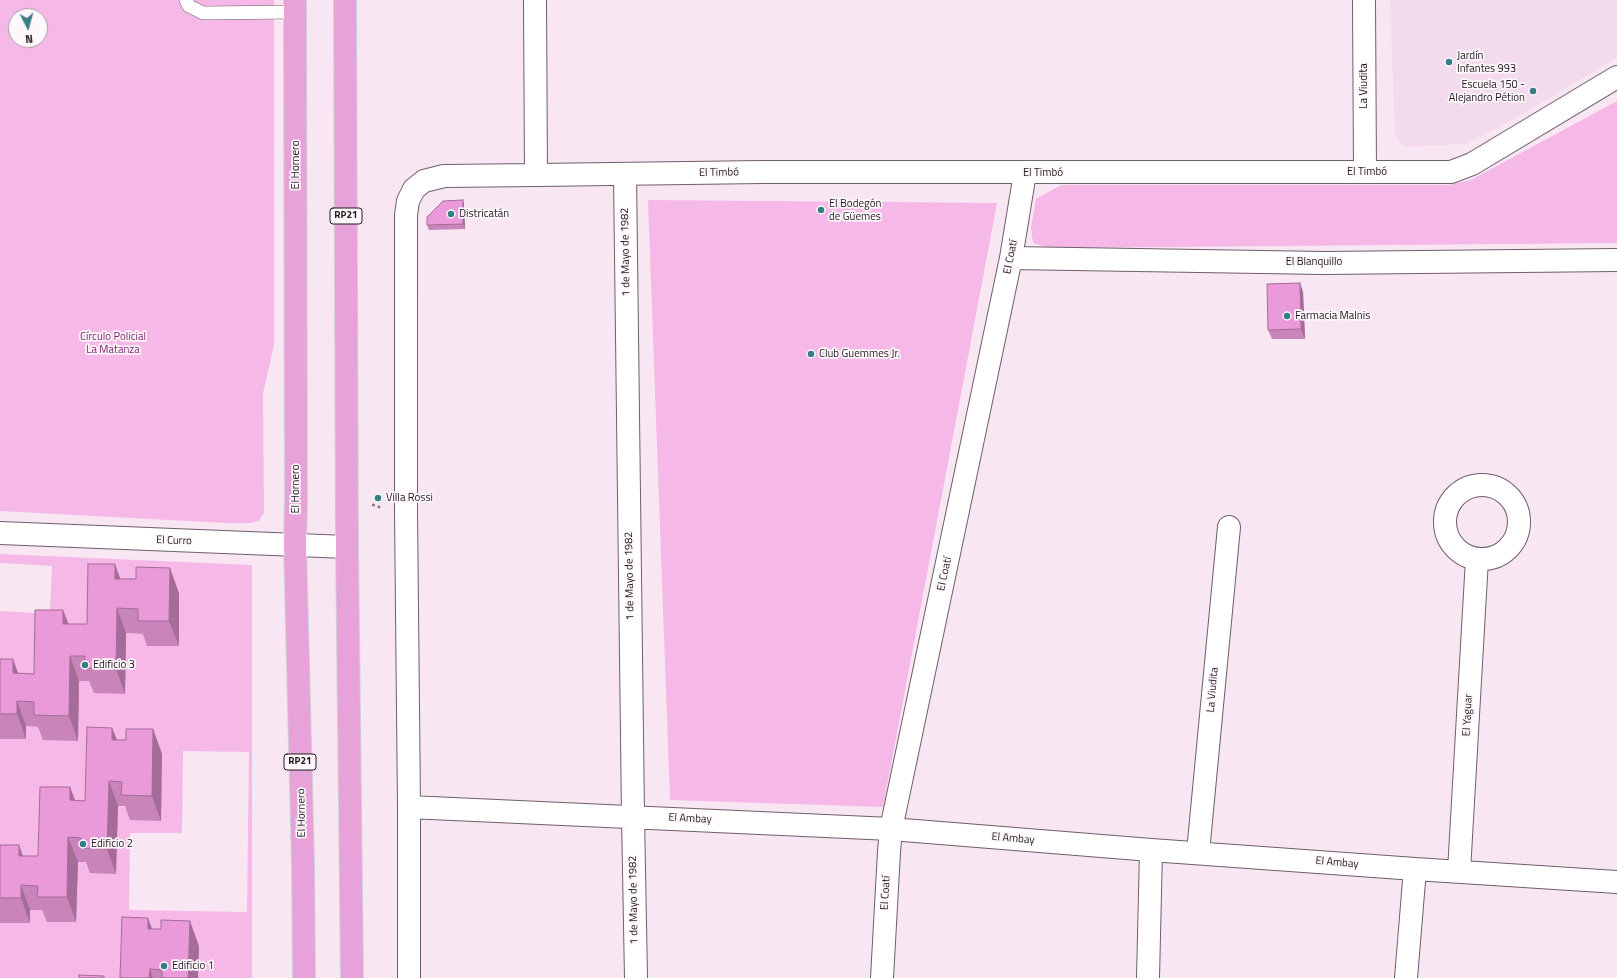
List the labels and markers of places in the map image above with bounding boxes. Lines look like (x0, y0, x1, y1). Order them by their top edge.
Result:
place label: Jardín Infantes 993 (1457, 49, 1516, 75)
marker: Jardín Infantes 993 (1444, 57, 1454, 67)
place label: Escuela 150 - Alejandro Pétion (1449, 78, 1525, 104)
marker: Escuela 150 - Alejandro Pétion (1528, 86, 1538, 96)
place label: El Bodegón de Güemes (829, 197, 881, 223)
marker: El Bodegón de Güemes (816, 205, 826, 215)
place label: Districatán (459, 207, 509, 221)
marker: Districatán (446, 209, 456, 219)
place label: Farmacia Malnis (1295, 309, 1370, 323)
marker: Farmacia Malnis (1282, 311, 1292, 321)
place label: Club Guemmes Jr. (819, 347, 900, 361)
marker: Club Guemmes Jr. (806, 349, 816, 359)
place label: Villa Rossi (386, 491, 433, 505)
marker: Villa Rossi (373, 493, 383, 503)
place label: Edificio 3 (93, 658, 135, 672)
marker: Edificio 3 (80, 660, 90, 670)
place label: Edificio 2 (91, 837, 133, 851)
marker: Edificio 2 (78, 839, 88, 849)
place label: Edificio 1 (172, 959, 214, 973)
marker: Edificio 1 (159, 961, 169, 971)

